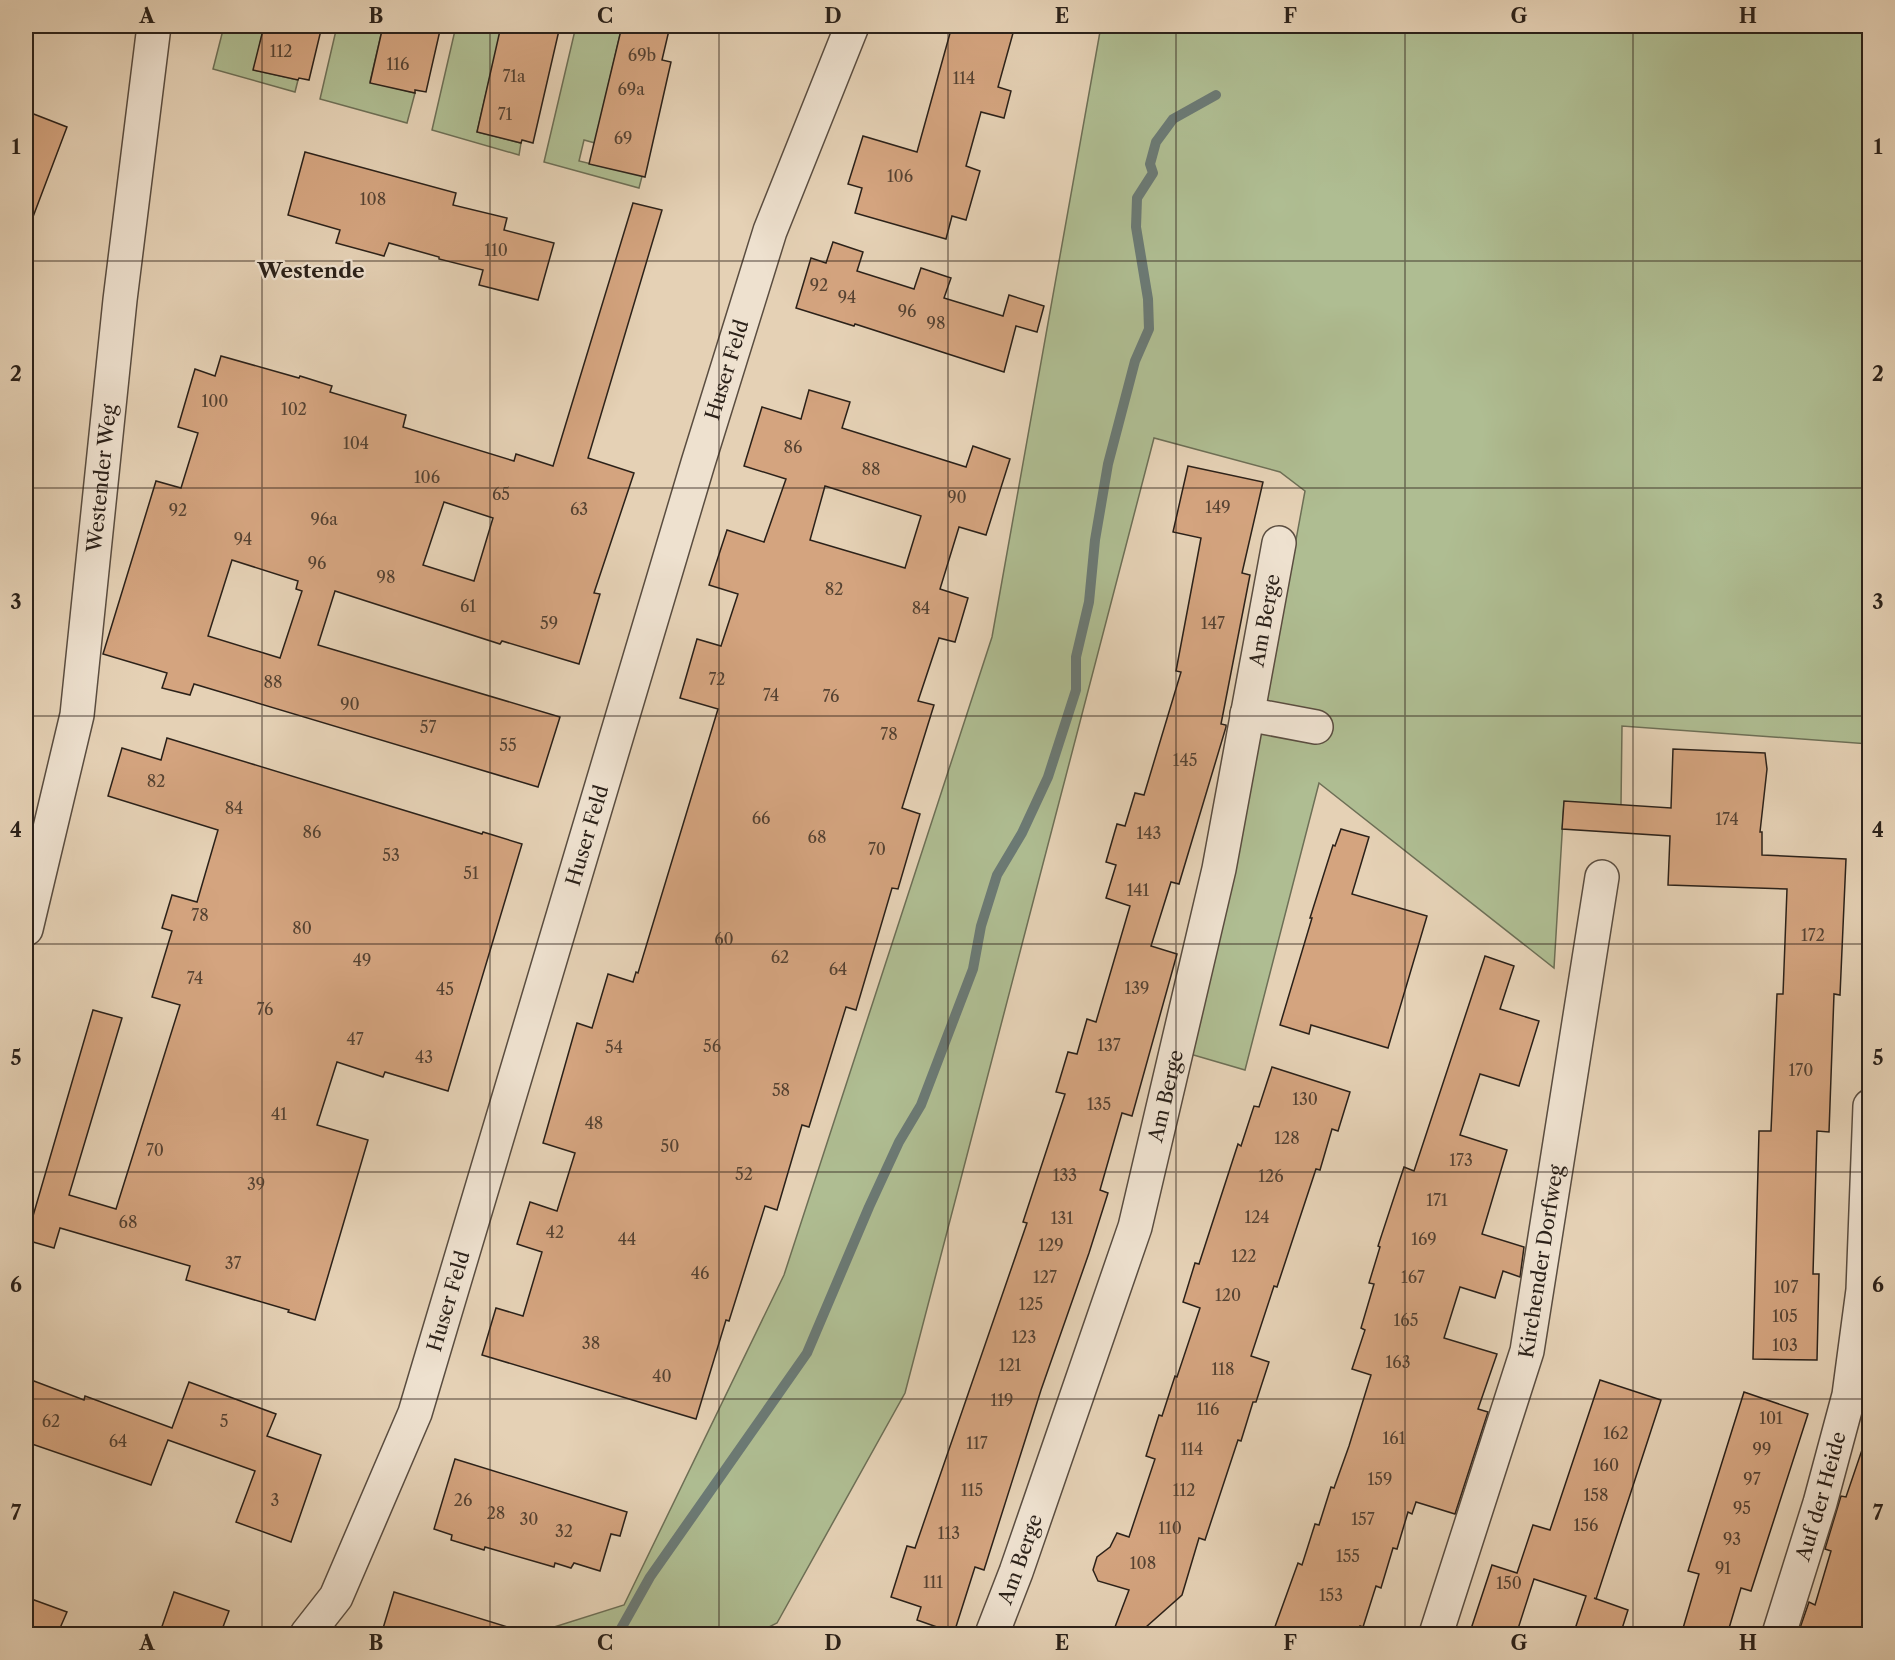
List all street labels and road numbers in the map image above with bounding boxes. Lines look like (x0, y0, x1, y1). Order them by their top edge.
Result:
street label: Huser Feld (700, 317, 754, 423)
street label: Westender Weg (82, 403, 121, 554)
street label: Am Berge (1244, 572, 1285, 670)
street label: Huser Feld (561, 782, 613, 889)
street label: Am Berge (1143, 1047, 1188, 1145)
street label: Kirchender Dorfweg (1514, 1163, 1568, 1360)
street label: Huser Feld (422, 1248, 475, 1354)
street label: Auf der Heide (1790, 1429, 1851, 1565)
street label: Am Berge (992, 1511, 1047, 1608)

